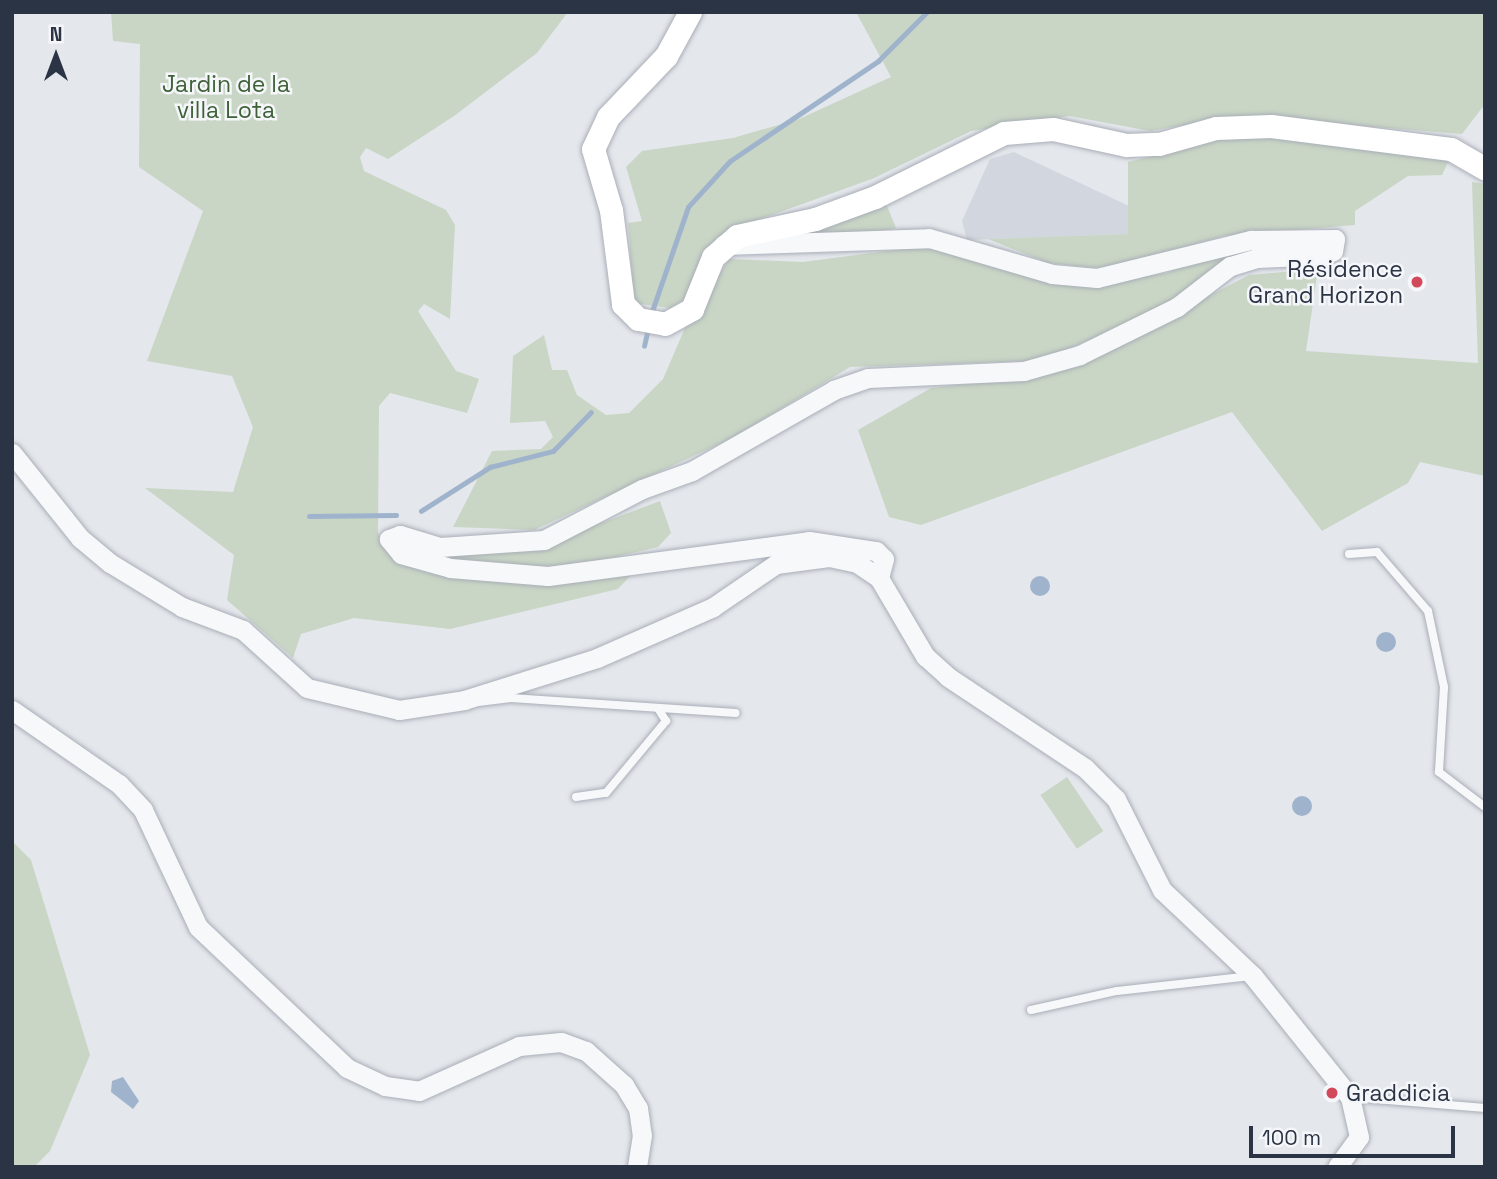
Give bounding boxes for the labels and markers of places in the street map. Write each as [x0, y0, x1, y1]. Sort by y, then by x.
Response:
place label: Résidence Grand Horizon [1248, 255, 1403, 309]
marker: Résidence Grand Horizon [1409, 274, 1425, 290]
place label: Graddicia [1346, 1079, 1450, 1107]
marker: Graddicia [1324, 1085, 1340, 1101]

